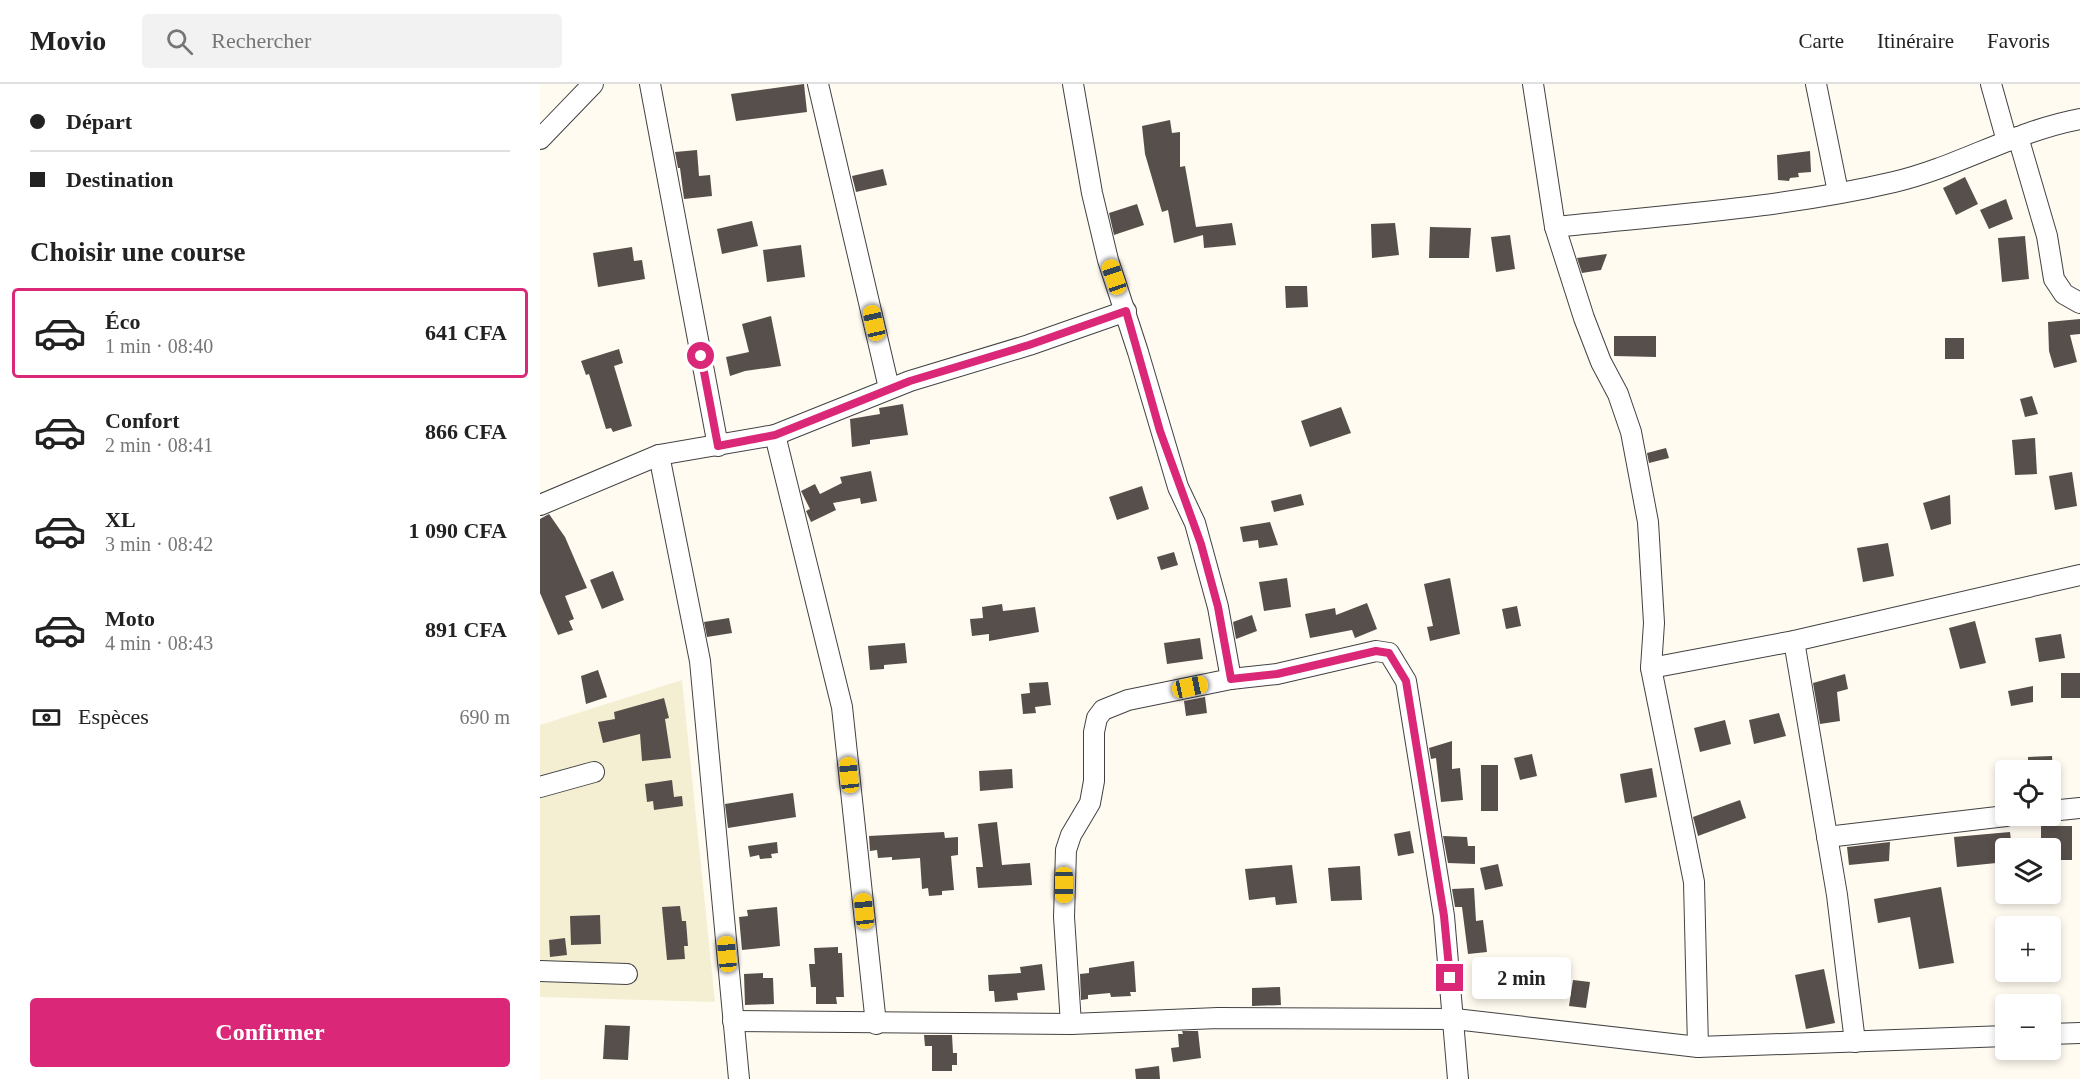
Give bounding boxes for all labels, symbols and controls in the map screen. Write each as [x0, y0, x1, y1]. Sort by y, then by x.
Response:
search box [142, 14, 562, 68]
text: Movio [30, 25, 106, 56]
icon: search [163, 25, 196, 58]
text: Rechercher [211, 28, 311, 53]
text: Carte [1799, 29, 1844, 53]
text: Itinéraire [1877, 29, 1954, 53]
text: Favoris [1987, 29, 2050, 53]
text: Départ [66, 109, 132, 134]
text: Destination [66, 167, 174, 192]
text: Choisir une course [30, 237, 246, 267]
car [1100, 257, 1128, 297]
car [861, 303, 887, 343]
icon: car [33, 306, 87, 360]
text: Éco [105, 309, 140, 334]
text: 641 CFA [425, 320, 507, 345]
text: 1 min · 08:40 [105, 335, 213, 357]
route start [687, 342, 714, 369]
icon: car [33, 405, 87, 459]
text: Confort [105, 408, 180, 433]
text: 866 CFA [425, 419, 507, 444]
text: 2 min · 08:41 [105, 434, 213, 456]
icon: car [33, 504, 87, 558]
text: XL [105, 507, 136, 532]
text: 1 090 CFA [408, 518, 507, 543]
text: 3 min · 08:42 [105, 533, 213, 555]
icon: car [33, 603, 87, 657]
text: Moto [105, 606, 155, 631]
text: 891 CFA [425, 617, 507, 642]
text: 4 min · 08:43 [105, 632, 213, 654]
car [1171, 674, 1209, 700]
icon: cash [30, 701, 63, 734]
text: Espèces [78, 704, 149, 729]
text: 690 m [459, 706, 510, 728]
car [838, 756, 860, 794]
map controls [1995, 760, 2061, 1060]
button: locate [1995, 760, 2061, 826]
button: layers [1995, 838, 2061, 904]
car [1055, 867, 1073, 903]
car [853, 892, 875, 930]
button: + [1995, 916, 2061, 982]
car [716, 935, 738, 973]
callout: 2 min [1471, 957, 1570, 999]
route end [1436, 964, 1463, 991]
text: 2 min [1497, 967, 1546, 989]
button: − [1995, 994, 2061, 1060]
button: Confirmer [30, 998, 510, 1067]

